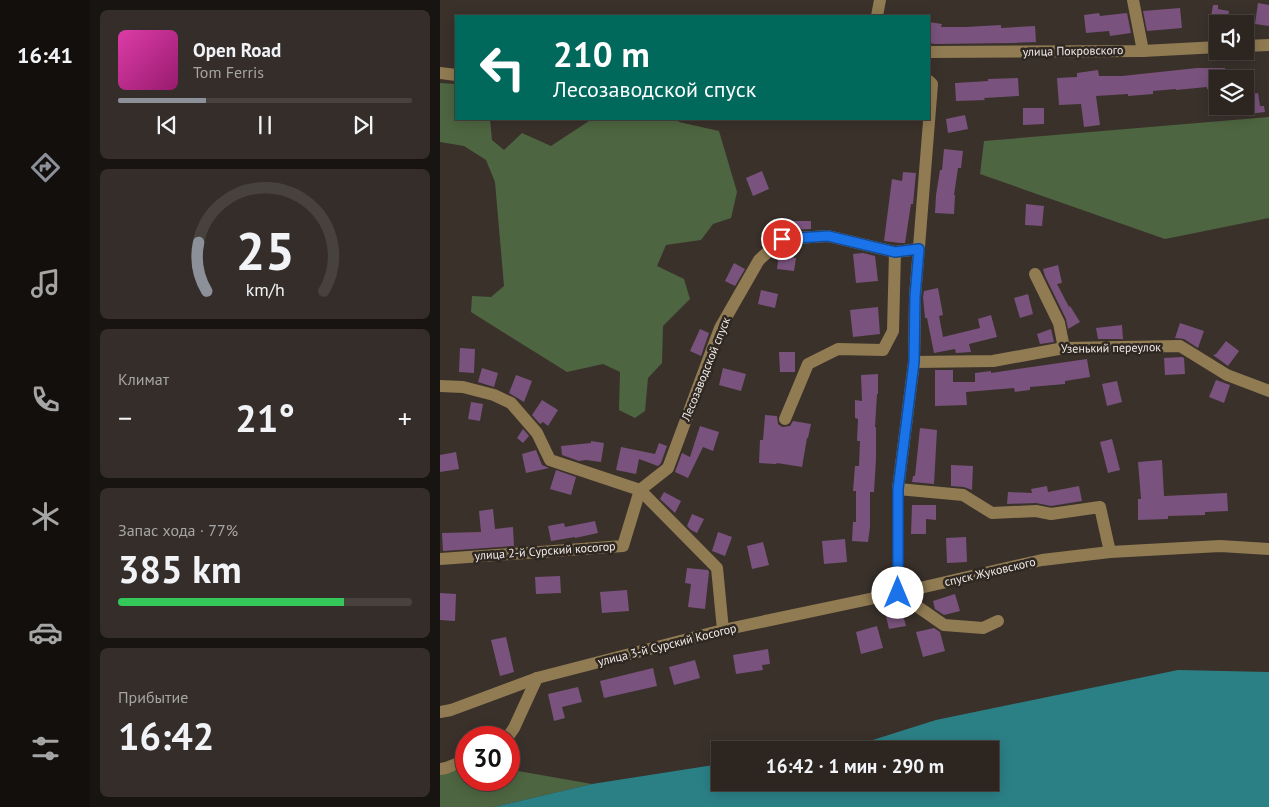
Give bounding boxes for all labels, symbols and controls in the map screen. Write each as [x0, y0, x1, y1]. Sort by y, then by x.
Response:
map controls [1209, 15, 1254, 115]
button: sound [1209, 15, 1254, 60]
text: 210 m [553, 31, 650, 77]
icon: left [470, 35, 535, 100]
text: Open Road [193, 38, 281, 62]
text: 16:41 [17, 41, 73, 69]
street label: улица Покровского [1022, 42, 1124, 59]
text: Tom Ferris [193, 62, 264, 82]
button: layers [1209, 70, 1254, 115]
text: Лесозаводской спуск [553, 75, 756, 103]
icon: previous [153, 111, 181, 139]
icon: pause [251, 111, 279, 139]
icon: next [349, 111, 377, 139]
icon: directions [28, 150, 63, 185]
text: 25 [236, 217, 294, 284]
pin [761, 218, 803, 260]
icon: arrive [768, 225, 796, 253]
icon: music [28, 266, 63, 301]
text: km/h [245, 278, 285, 301]
street label: Лесозаводской спуск [677, 314, 733, 424]
street label: Узенький переулок [1061, 339, 1161, 356]
text: Климат [118, 369, 169, 389]
icon: phone [28, 382, 63, 417]
text: 21° [235, 393, 295, 442]
text: − [118, 399, 132, 436]
text: + [398, 399, 412, 436]
icon: climate [28, 499, 63, 534]
text: Запас хода · 77% [118, 520, 238, 540]
street label: улица 2-й Сурский косогор [474, 538, 616, 563]
text: 385 km [118, 544, 242, 593]
street label: спуск Жуковского [943, 554, 1037, 589]
position arrow [871, 566, 923, 618]
icon: car [28, 615, 63, 650]
street label: улица 3-й Сурский Косогор [596, 620, 738, 669]
text: Прибытие [118, 687, 188, 707]
text: 16:42 [118, 711, 214, 760]
speed limit sign: 30 [455, 726, 520, 791]
icon: filters [28, 731, 63, 766]
text: 16:42 · 1 мин · 290 m [766, 754, 944, 778]

